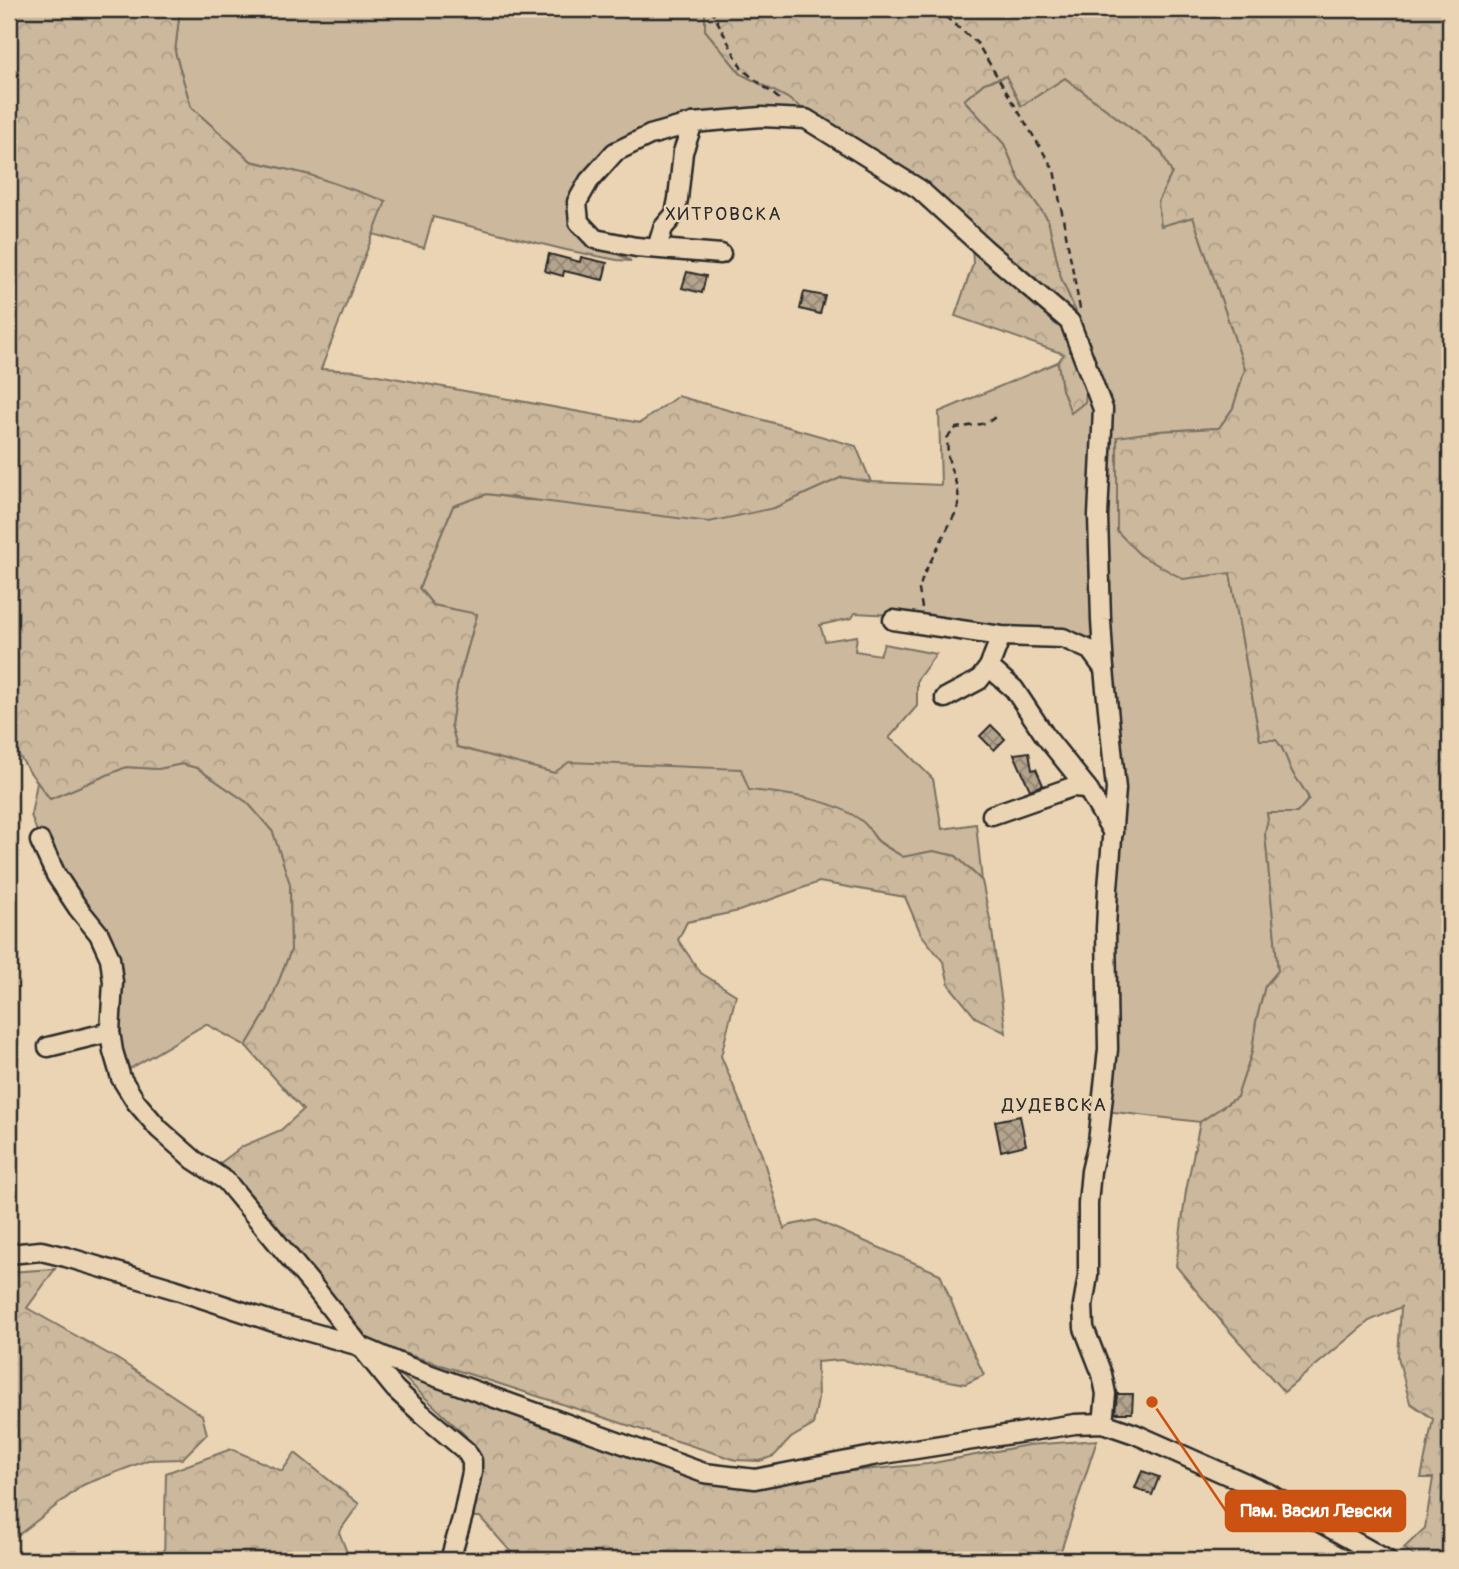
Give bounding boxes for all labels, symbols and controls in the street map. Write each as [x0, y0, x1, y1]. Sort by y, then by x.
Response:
district label: ХИТРОВСКА [665, 202, 783, 226]
district label: ДУДЕВСКА [1001, 1093, 1108, 1117]
callout: Пам. Васил Левски [1226, 1491, 1405, 1531]
text: Пам. Васил Левски [1241, 1499, 1392, 1523]

